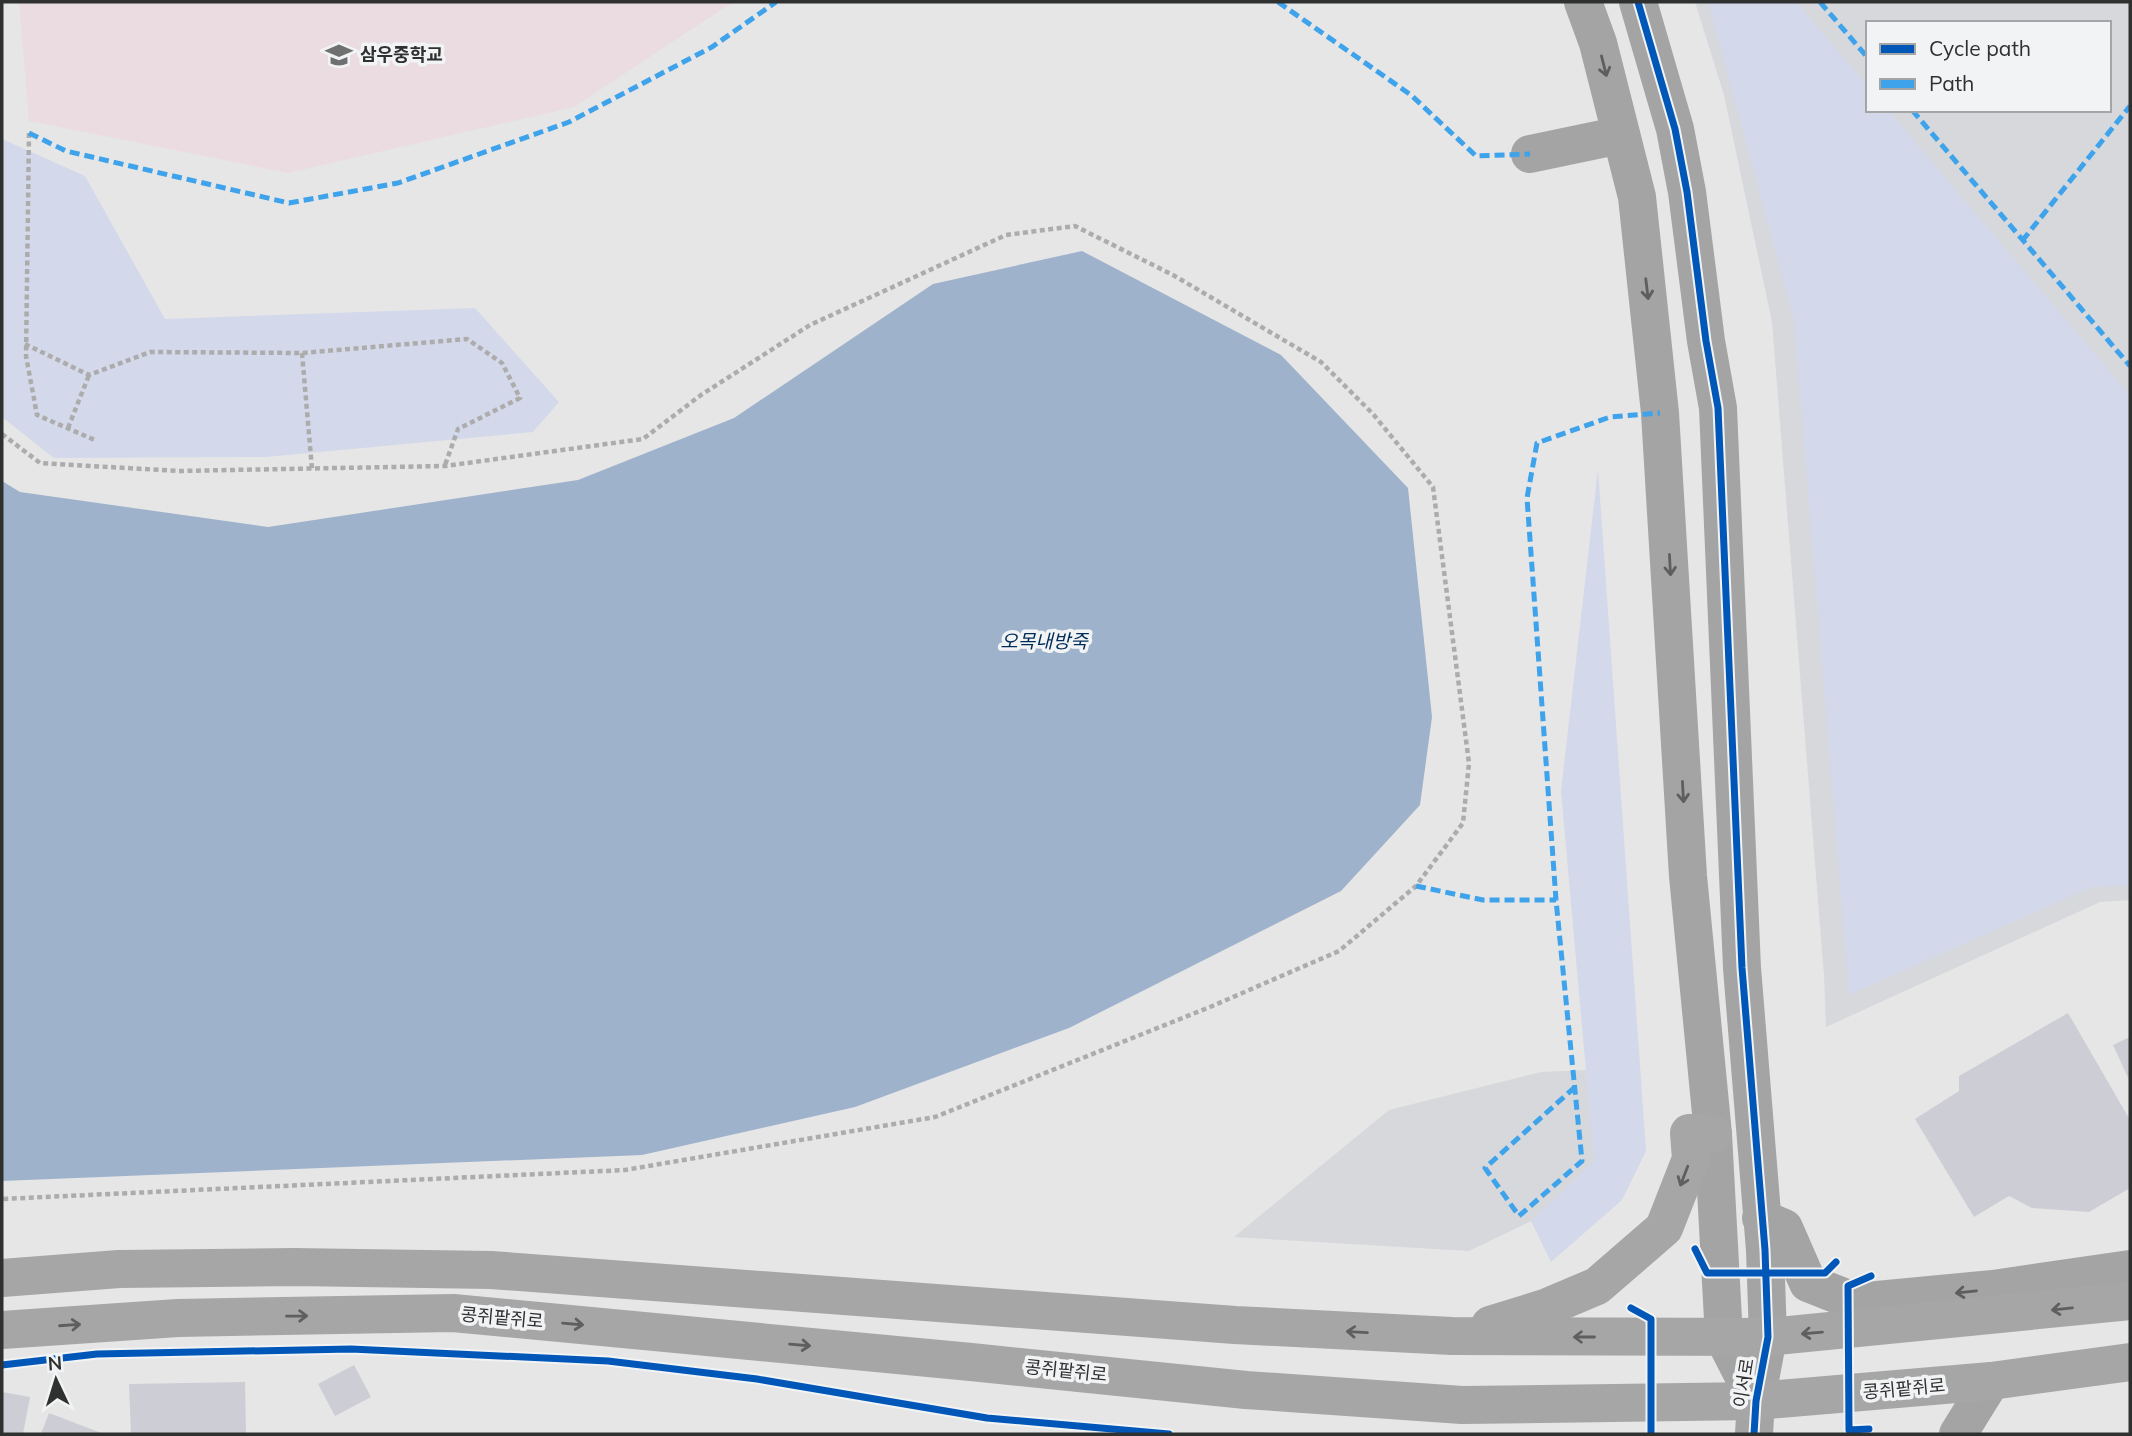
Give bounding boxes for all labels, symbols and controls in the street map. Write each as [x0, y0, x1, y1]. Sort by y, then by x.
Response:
legend [1866, 21, 2111, 112]
text: Cycle path [1929, 35, 2031, 61]
school or university icon: 삼우중학교 [324, 40, 354, 70]
place label: 삼우중학교 [360, 43, 443, 66]
one-way arrow [1598, 55, 1611, 77]
text: Path [1929, 70, 1974, 96]
one-way arrow [1641, 277, 1654, 300]
one-way arrow [1664, 553, 1677, 576]
water label: 오목내방죽 [1000, 629, 1089, 653]
one-way arrow [1677, 780, 1690, 803]
one-way arrow [1677, 1164, 1690, 1186]
one-way arrow [1955, 1286, 1977, 1299]
street label: 콩쥐팥쥐로 [460, 1302, 544, 1333]
one-way arrow [2052, 1302, 2074, 1315]
one-way arrow [285, 1309, 308, 1323]
one-way arrow [58, 1318, 81, 1331]
one-way arrow [561, 1318, 584, 1331]
one-way arrow [1346, 1325, 1369, 1338]
one-way arrow [1801, 1326, 1823, 1339]
one-way arrow [1573, 1330, 1596, 1344]
one-way arrow [788, 1339, 810, 1352]
north arrow [21, 1345, 91, 1415]
text: N [47, 1351, 63, 1376]
street label: 콩쥐팥쥐로 [1024, 1355, 1108, 1386]
street label: 이서로 [1728, 1357, 1759, 1409]
street label: 콩쥐팥쥐로 [1862, 1373, 1946, 1404]

